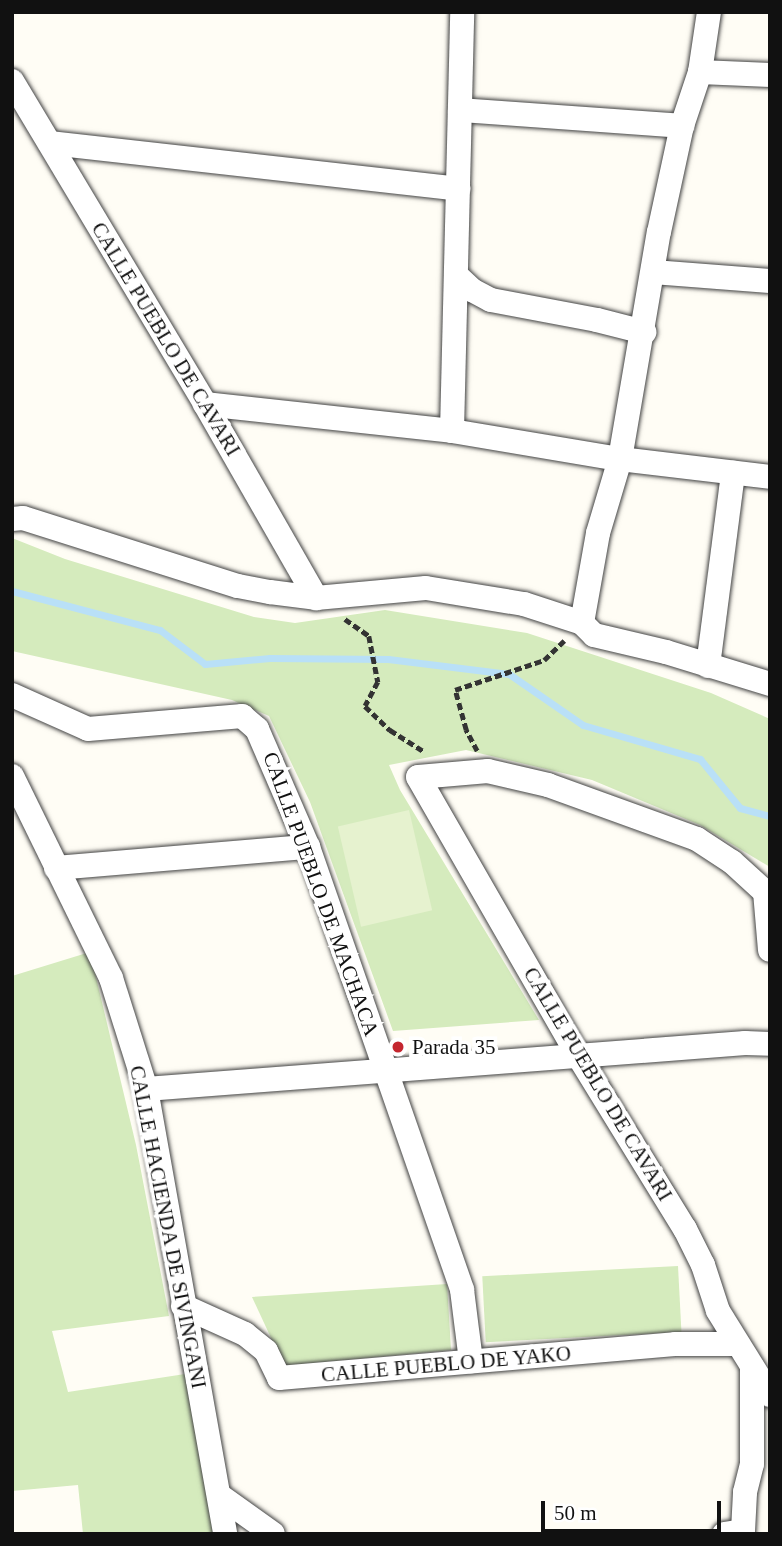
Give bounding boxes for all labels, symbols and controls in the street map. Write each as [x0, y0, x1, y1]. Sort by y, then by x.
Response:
street label: CALLE PUEBLO DE CAVARI [86, 218, 246, 460]
street label: CALLE PUEBLO DE MACHACA [258, 749, 384, 1039]
street label: CALLE PUEBLO DE CAVARI [518, 963, 678, 1205]
place label: Parada 35 [412, 1034, 495, 1060]
marker: Parada 35 [390, 1039, 406, 1055]
street label: CALLE HACIENDA DE SIVINGANI [124, 1063, 212, 1391]
street label: CALLE PUEBLO DE YAKO [320, 1340, 572, 1388]
scale bar [544, 1486, 724, 1530]
text: 50 m [554, 1501, 597, 1525]

